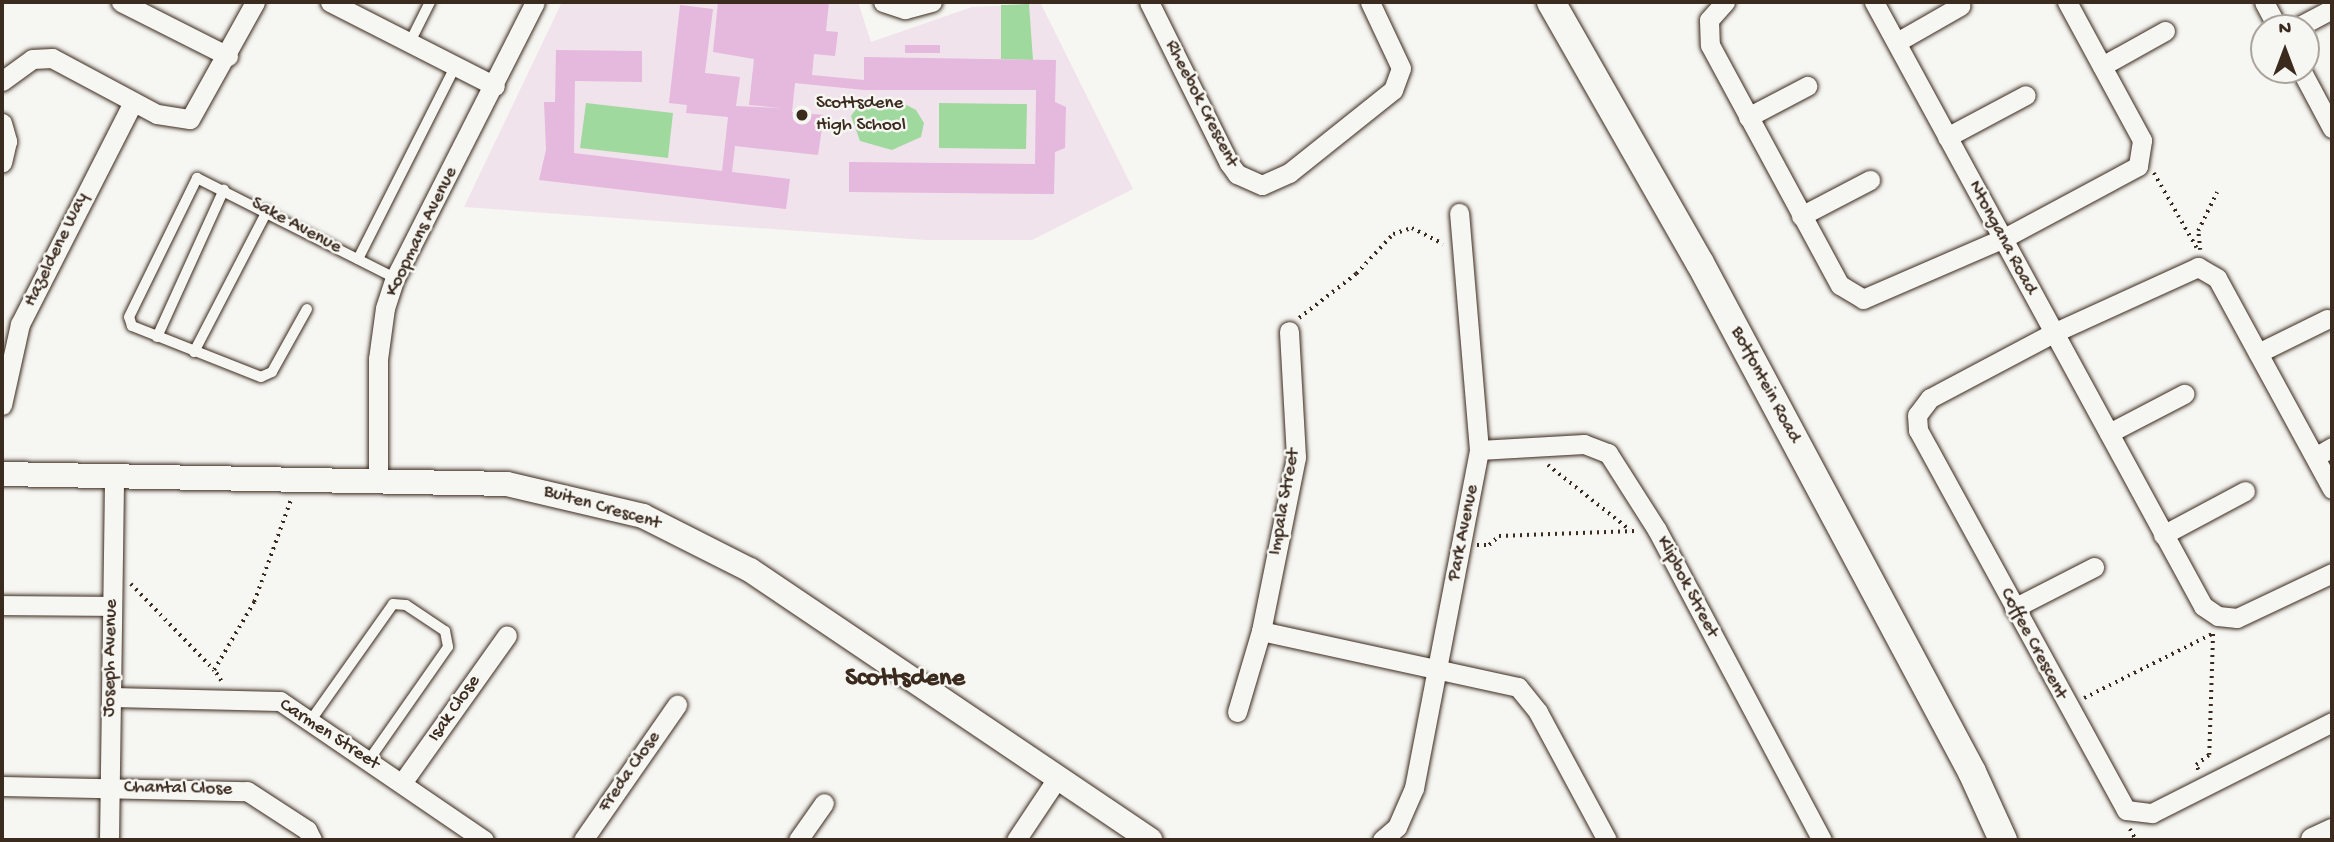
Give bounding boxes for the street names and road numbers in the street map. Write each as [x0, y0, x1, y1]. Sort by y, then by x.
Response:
street label: Rheebok Crescent [1159, 37, 1243, 171]
street label: Koopmans Avenue [381, 164, 463, 300]
street label: Ntongana Road [1962, 177, 2042, 299]
street label: Hazeldene Way [20, 189, 94, 311]
street label: Sake Avenue [247, 193, 345, 259]
street label: Botfontein Road [1725, 323, 1805, 447]
street label: Impala Street [1264, 447, 1306, 557]
street label: Buiten Crescent [541, 480, 663, 536]
street label: Park Avenue [1443, 483, 1485, 583]
street label: Klipbok Street [1651, 532, 1723, 642]
street label: Coffee Crescent [1994, 584, 2072, 704]
street label: Joseph Avenue [99, 599, 123, 717]
street label: Isak Close [424, 671, 486, 747]
street label: Carmen Street [275, 694, 383, 776]
street label: Freda Close [594, 727, 666, 817]
street label: Chantal Close [124, 777, 232, 801]

